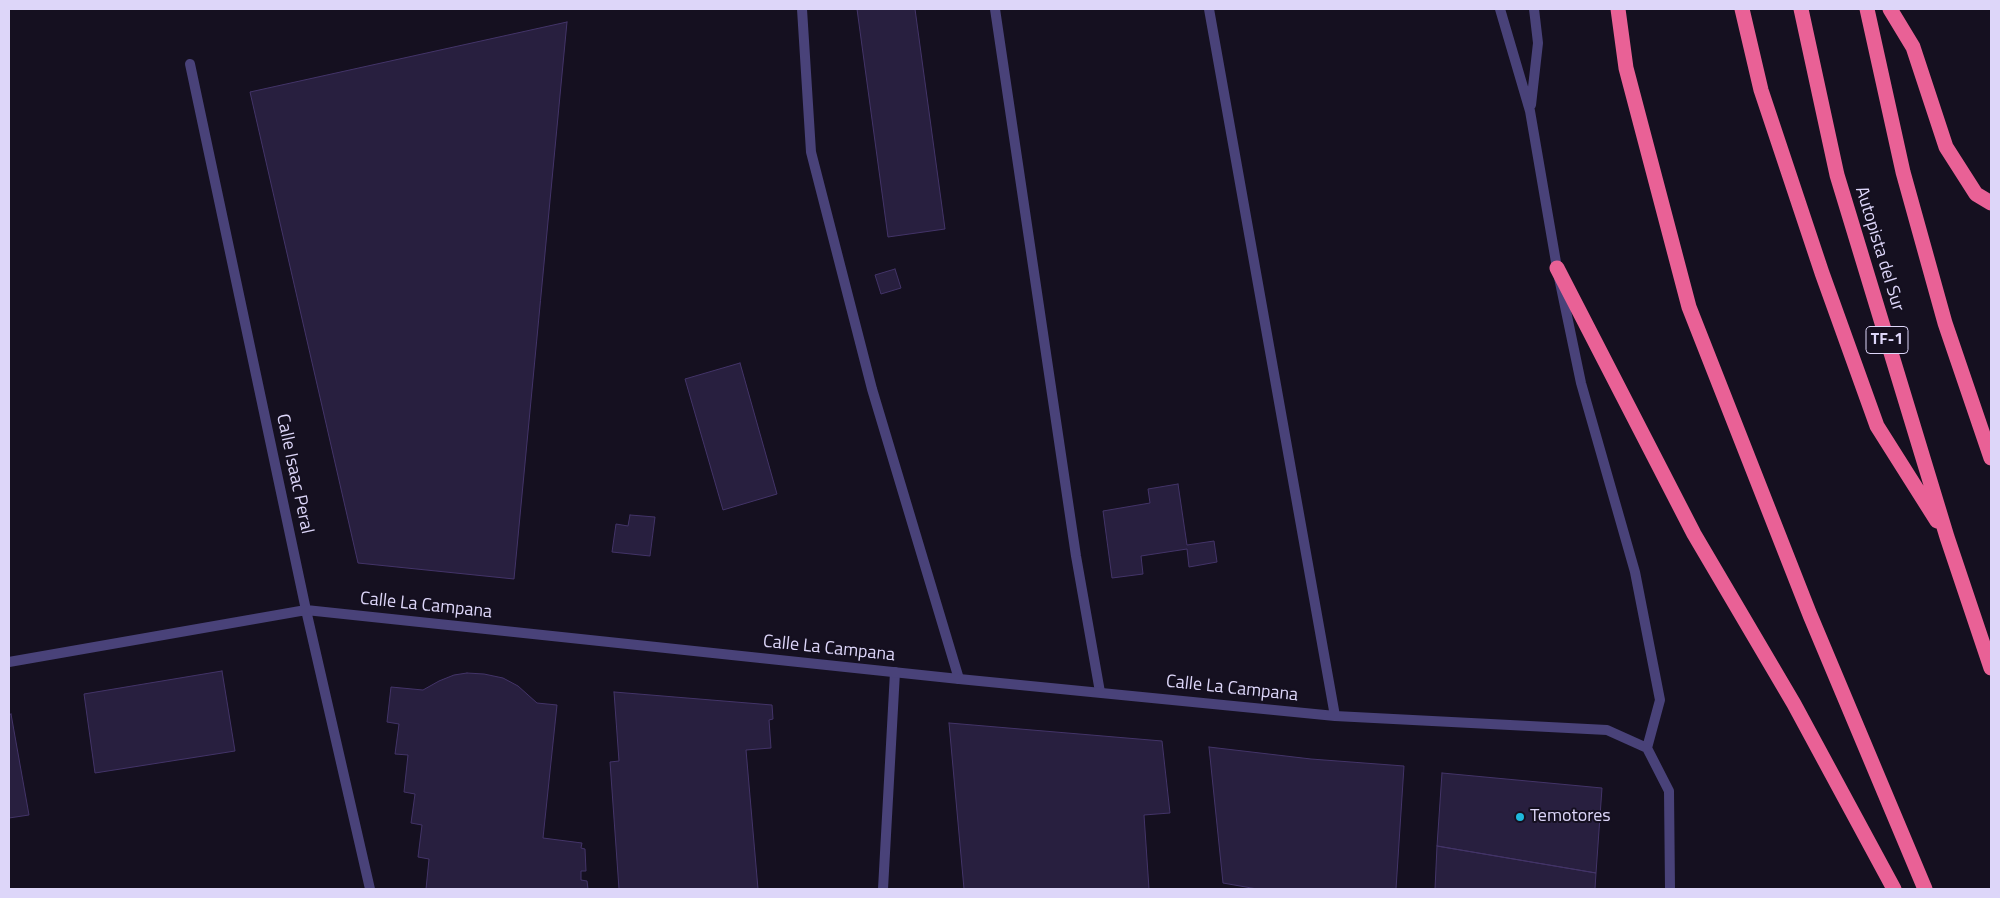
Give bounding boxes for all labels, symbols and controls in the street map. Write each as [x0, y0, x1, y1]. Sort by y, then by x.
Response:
street label: Autopista del Sur [1850, 184, 1908, 314]
road number: TF-1 [1866, 326, 1908, 354]
street label: Calle Isaac Peral [271, 412, 317, 536]
street label: Calle La Campana [359, 588, 493, 624]
street label: Calle La Campana [762, 631, 896, 667]
street label: Calle La Campana [1165, 671, 1299, 707]
place label: Temotores [1530, 806, 1611, 828]
marker: Temotores [1514, 811, 1526, 823]

